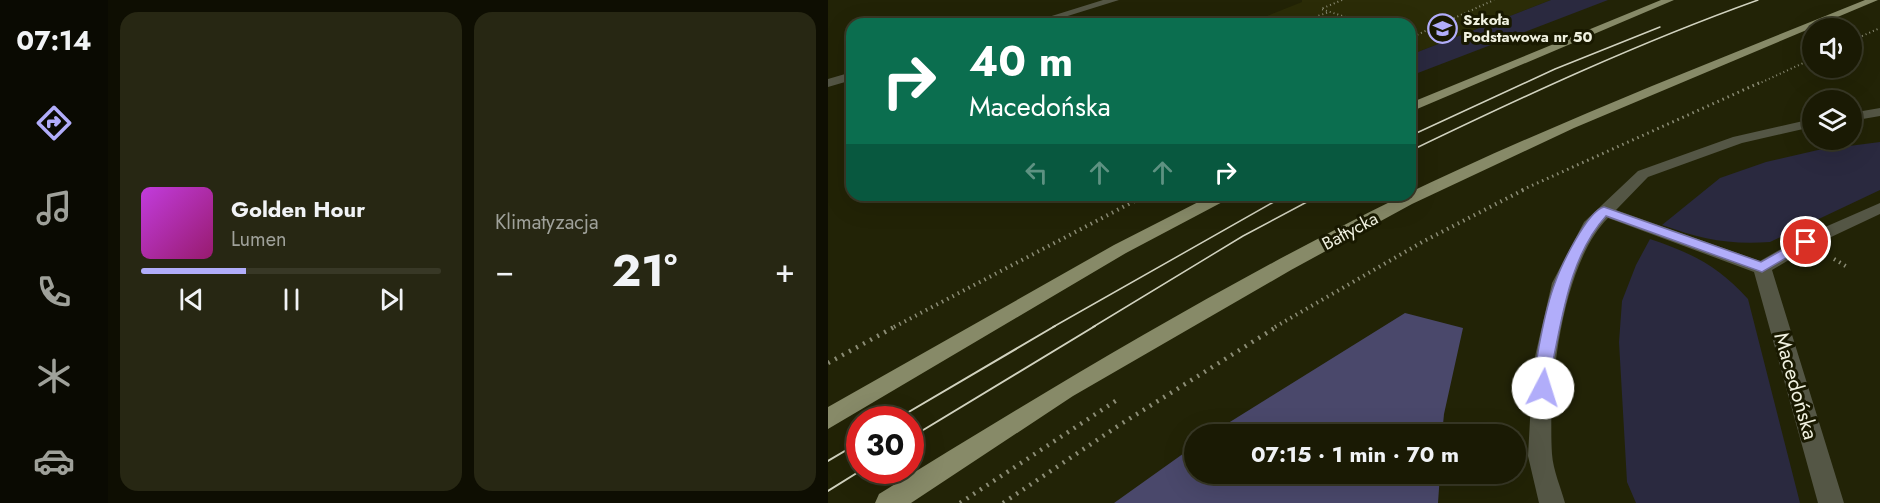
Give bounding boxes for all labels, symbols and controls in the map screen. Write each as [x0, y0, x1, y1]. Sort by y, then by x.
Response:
place label: Szkoła Podstawowa nr 50 [1463, 9, 1592, 48]
school or university icon: Szkoła Podstawowa nr 50 [1426, 13, 1458, 45]
map controls [1802, 18, 1862, 150]
button: sound [1802, 18, 1862, 78]
text: 07:14 [16, 21, 92, 60]
text: 40 m [969, 31, 1073, 92]
icon: right [870, 42, 948, 120]
text: Macedońska [969, 87, 1111, 126]
button: layers [1802, 90, 1862, 150]
icon: directions [33, 102, 75, 144]
icon: left [1020, 156, 1053, 189]
icon: ahead [1083, 156, 1116, 189]
icon: ahead [1146, 156, 1179, 189]
icon: right [1209, 156, 1242, 189]
icon: music [33, 187, 75, 229]
text: Golden Hour [231, 193, 365, 225]
street label: Bałtycka [1317, 205, 1383, 257]
text: Klimatyzacja [495, 208, 599, 237]
pin [1780, 216, 1831, 267]
text: Lumen [231, 225, 287, 254]
icon: arrive [1789, 225, 1822, 258]
text: 21° [612, 238, 677, 303]
text: − [495, 247, 514, 294]
text: + [775, 247, 795, 294]
icon: phone [33, 271, 75, 313]
icon: previous [175, 283, 208, 316]
icon: pause [275, 283, 308, 316]
icon: next [375, 283, 408, 316]
street label: Macedońska [1766, 329, 1826, 443]
icon: climate [33, 355, 75, 397]
position arrow [1511, 356, 1575, 420]
speed limit sign: 30 [846, 406, 924, 484]
text: 07:15 · 1 min · 70 m [1251, 438, 1459, 470]
icon: car [33, 440, 75, 482]

